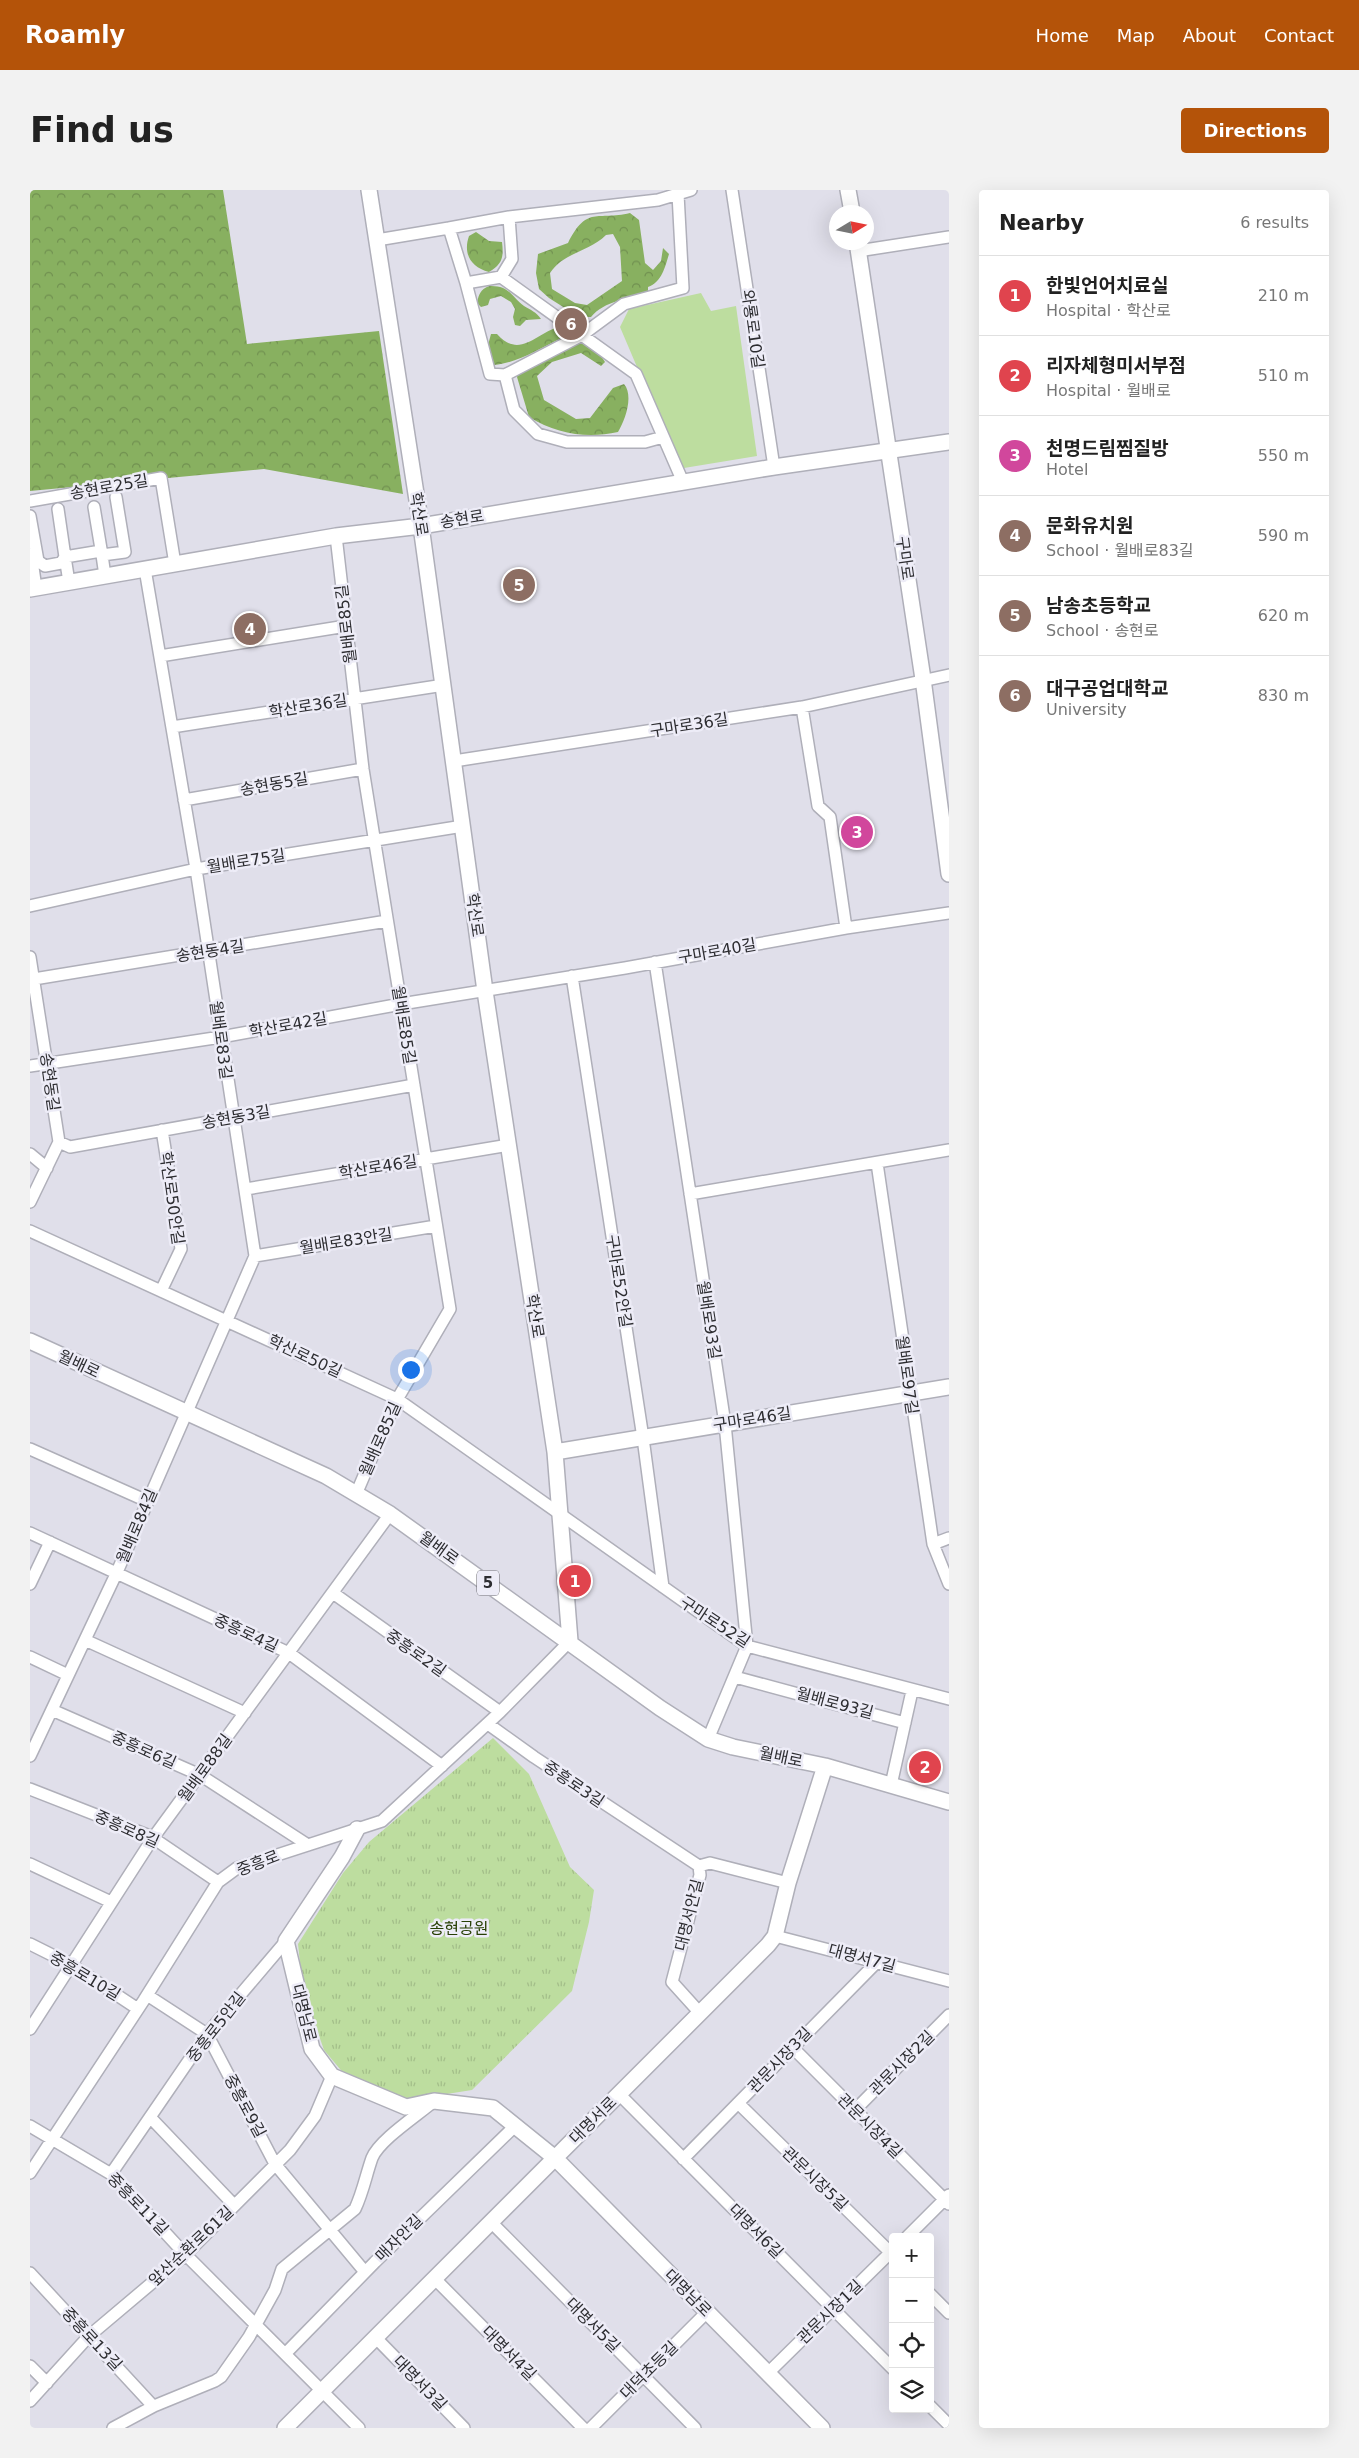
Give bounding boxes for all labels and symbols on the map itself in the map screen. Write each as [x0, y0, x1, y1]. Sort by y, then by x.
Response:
north arrow [829, 205, 874, 250]
street label: 와룡로10길 [738, 288, 768, 370]
pin: 6 [555, 305, 587, 343]
street label: 송현로25길 [68, 471, 150, 503]
street label: 학산로 [406, 491, 432, 538]
street label: 송현로 [439, 506, 486, 532]
street label: 구마로 [893, 535, 918, 581]
pin: 5 [503, 566, 535, 604]
street label: 월배로85길 [332, 584, 360, 664]
pin: 4 [234, 610, 266, 648]
street label: 학산로36길 [267, 690, 349, 722]
street label: 구마로36길 [648, 709, 730, 741]
street label: 송현동5길 [238, 769, 310, 799]
pin: 3 [841, 813, 873, 851]
street label: 월배로75길 [205, 845, 287, 877]
street label: 학산로 [463, 892, 488, 938]
street label: 구마로40길 [676, 935, 758, 967]
street label: 송현동4길 [174, 936, 246, 966]
street label: 월배로85길 [388, 984, 420, 1066]
street label: 월배로83길 [206, 999, 236, 1081]
street label: 학산로42길 [247, 1009, 329, 1041]
street label: 송현동길 [36, 1052, 64, 1112]
street label: 송현동3길 [200, 1102, 272, 1132]
street label: 학산로50안길 [156, 1150, 188, 1246]
street label: 학산로46길 [337, 1151, 419, 1183]
street label: 월배로83안길 [298, 1224, 394, 1258]
street label: 구마로52안길 [602, 1233, 636, 1329]
street label: 월배로93길 [693, 1279, 725, 1361]
street label: 학산로 [522, 1293, 548, 1340]
street label: 학산로50길 [265, 1331, 345, 1381]
street label: 월배로97길 [892, 1334, 922, 1416]
street label: 월배로 [55, 1346, 103, 1382]
your location [398, 1357, 424, 1383]
street label: 월배로85길 [355, 1399, 405, 1479]
street label: 구마로46길 [711, 1403, 793, 1435]
street label: 월배로84길 [113, 1486, 161, 1566]
street label: 월배로 [416, 1527, 463, 1569]
pin: 1 [559, 1562, 591, 1600]
road number: 5 [477, 1570, 499, 1596]
street label: 구마로52길 [677, 1592, 753, 1652]
street label: 중흥로4길 [211, 1610, 281, 1656]
street label: 중흥로2길 [382, 1625, 450, 1681]
street label: 월배로93길 [794, 1684, 876, 1722]
street label: 중흥로6길 [109, 1727, 179, 1773]
street label: 월배로88길 [174, 1730, 236, 1806]
street label: 월배로 [757, 1743, 805, 1771]
pin: 2 [909, 1748, 941, 1786]
street label: 중흥로3길 [540, 1757, 608, 1811]
street label: 중흥로8길 [92, 1806, 162, 1852]
street label: 중흥로 [234, 1846, 282, 1880]
street label: 대명서안길 [671, 1877, 707, 1953]
park label: 송현공원 [430, 1919, 488, 1938]
street label: 대명서7길 [826, 1940, 898, 1976]
street label: 중흥로10길 [46, 1947, 124, 2005]
street label: 대명남로 [288, 1982, 320, 2044]
street label: 중흥로5안길 [183, 1988, 249, 2066]
street label: 관문시장3길 [744, 2023, 816, 2097]
street label: 관문시장2길 [866, 2027, 938, 2099]
street label: 중흥로9길 [220, 2071, 270, 2141]
street label: 관문시장4길 [834, 2090, 906, 2162]
street label: 대명서로 [565, 2092, 621, 2148]
street label: 관문시장5길 [778, 2143, 852, 2215]
street label: 중흥로11길 [104, 2169, 172, 2239]
street label: 대명서6길 [725, 2200, 787, 2262]
street label: 앞산순환로61길 [145, 2202, 237, 2290]
street label: 매자안길 [371, 2210, 427, 2266]
street label: 대명남로 [660, 2265, 716, 2321]
street label: 관문시장1길 [793, 2276, 867, 2348]
street label: 대명서5길 [562, 2294, 624, 2356]
street label: 중흥로13길 [58, 2304, 126, 2374]
street label: 대명서4길 [478, 2322, 540, 2384]
street label: 대덕초등길 [616, 2337, 682, 2403]
street label: 대명서3길 [389, 2352, 451, 2414]

